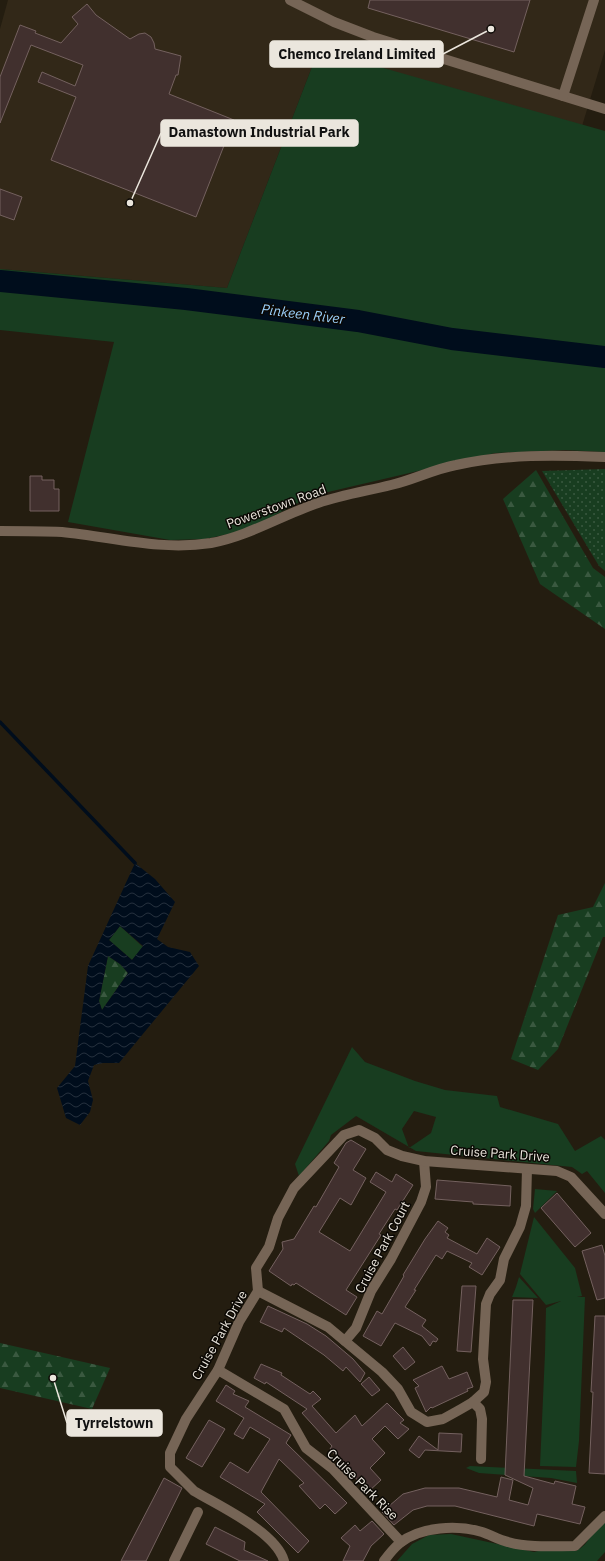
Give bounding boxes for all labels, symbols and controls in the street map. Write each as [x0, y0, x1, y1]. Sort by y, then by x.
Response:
callout: Chemco Ireland Limited [270, 41, 443, 67]
text: Chemco Ireland Limited [278, 45, 436, 63]
callout: Damastown Industrial Park [161, 120, 358, 146]
text: Damastown Industrial Park [168, 123, 350, 141]
water label: Pinkeen River [260, 300, 347, 328]
street label: Powerstown Road [224, 481, 328, 532]
street label: Cruise Park Drive [450, 1142, 550, 1165]
street label: Cruise Park Court [351, 1198, 414, 1296]
street label: Cruise Park Drive [188, 1288, 251, 1383]
callout: Tyrrelstown [67, 1410, 162, 1436]
text: Tyrrelstown [75, 1414, 153, 1432]
street label: Cruise Park Rise [323, 1445, 402, 1524]

